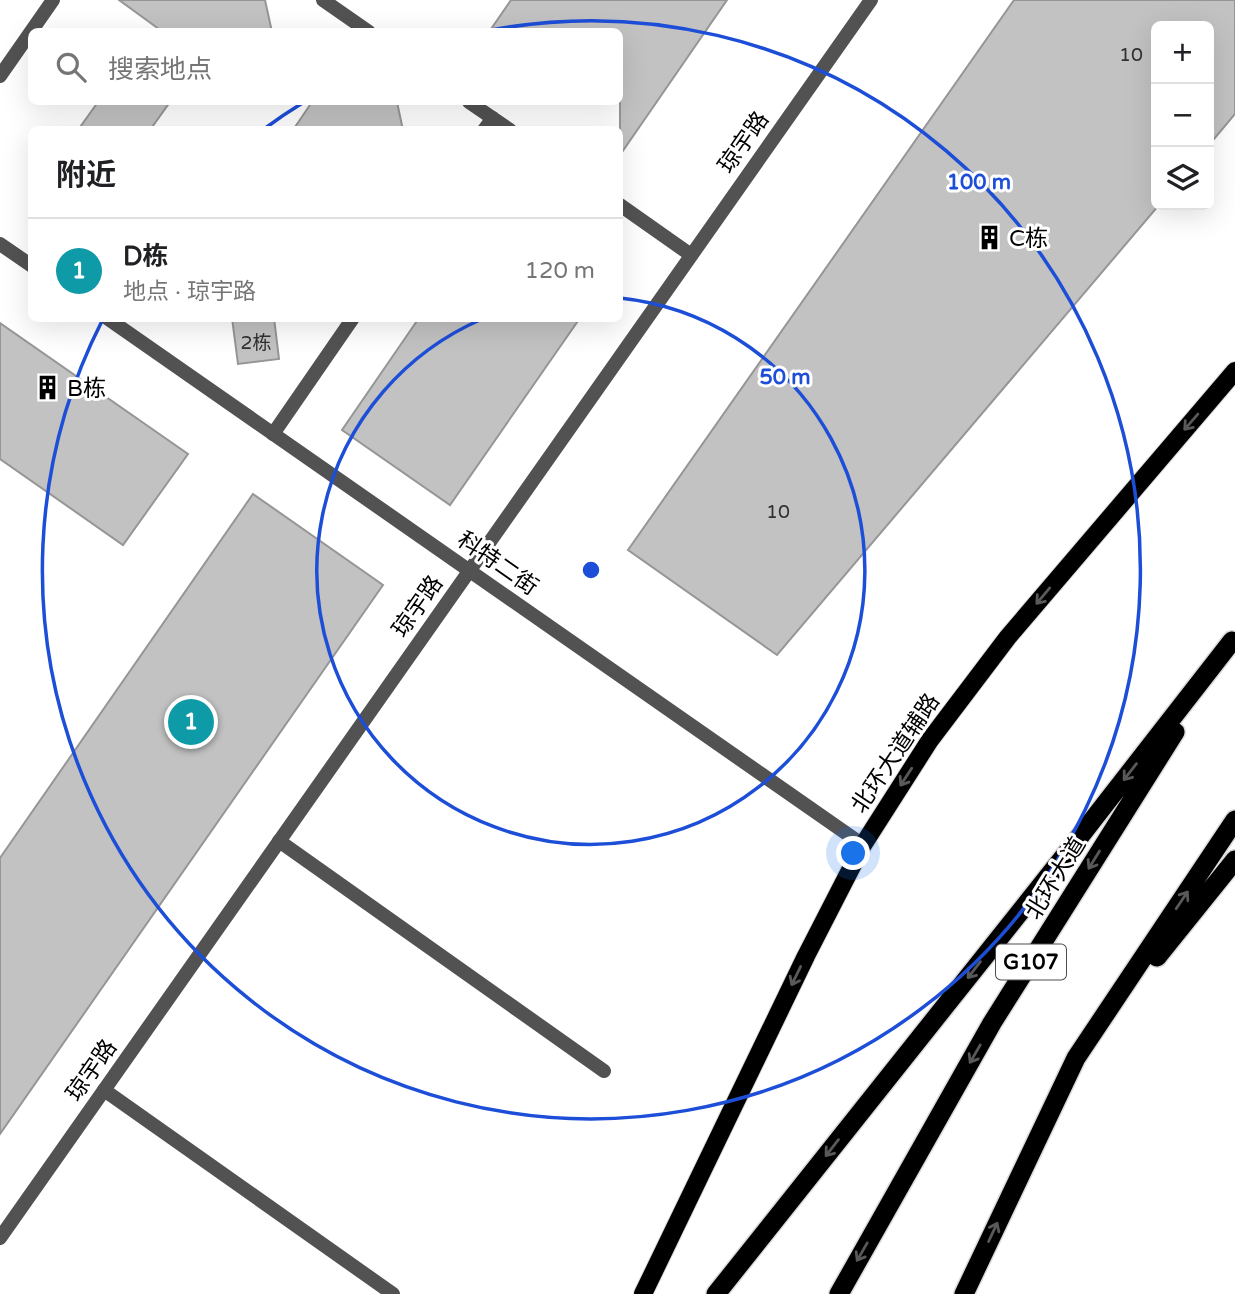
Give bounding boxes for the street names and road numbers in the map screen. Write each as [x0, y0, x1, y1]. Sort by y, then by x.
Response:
street label: 琼宇路 [713, 106, 775, 179]
street label: 科特二街 [452, 526, 543, 602]
street label: 琼宇路 [387, 570, 449, 643]
street label: 北环大道辅路 [846, 689, 946, 819]
street label: 北环大道 [1020, 832, 1092, 925]
road number: G107 [996, 944, 1066, 979]
street label: 琼宇路 [61, 1034, 123, 1107]

